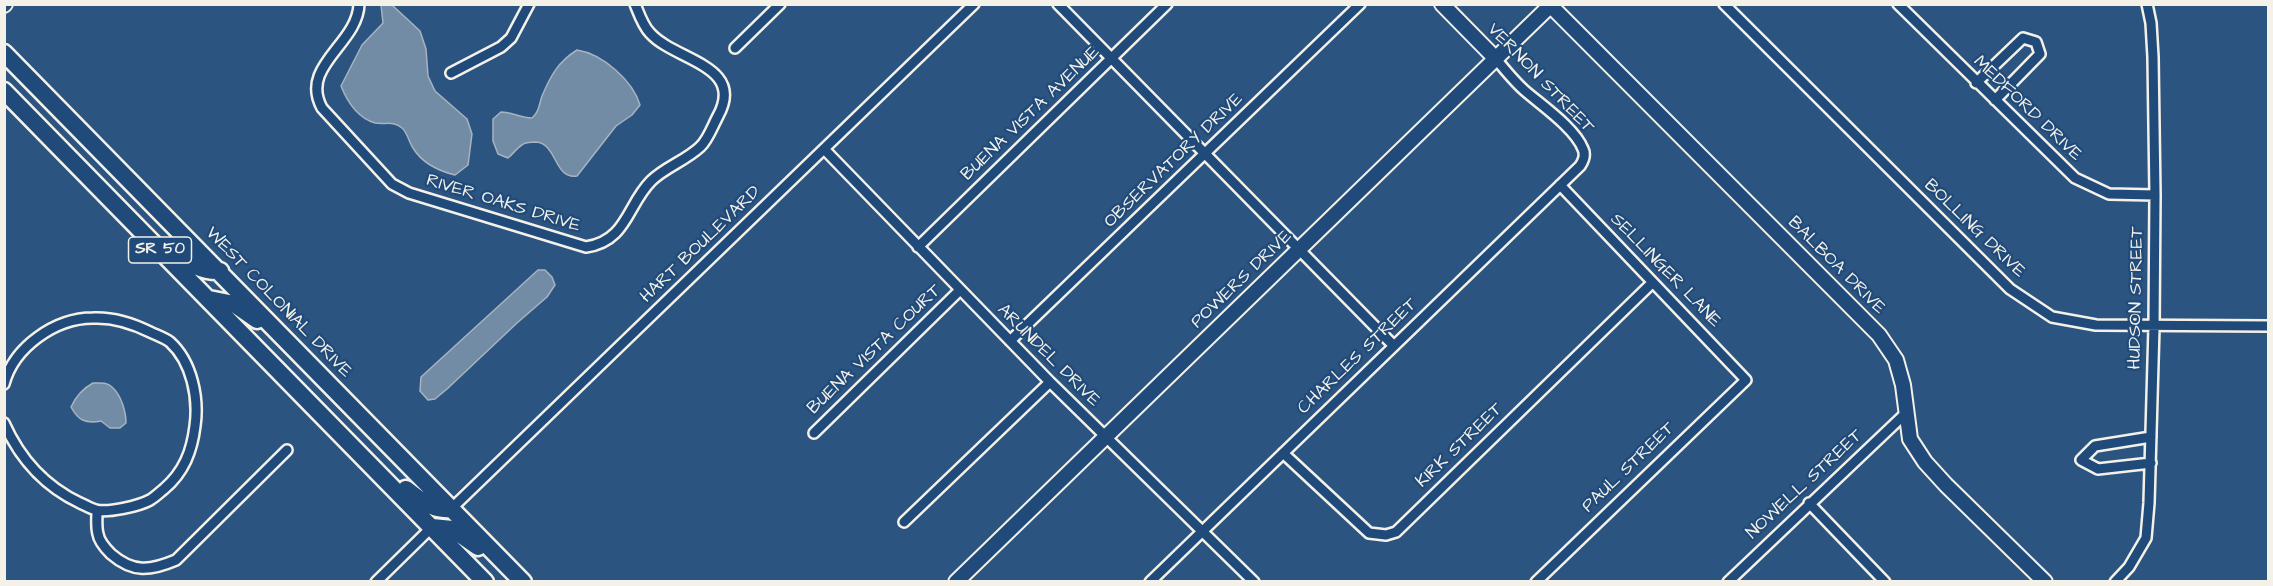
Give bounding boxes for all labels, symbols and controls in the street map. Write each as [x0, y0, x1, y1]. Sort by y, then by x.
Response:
street label: VERNON STREET [1482, 19, 1598, 139]
street label: BUENA VISTA AVENUE [957, 42, 1105, 186]
street label: MEDFORD DRIVE [1968, 52, 2086, 166]
street label: OBSERVATORY DRIVE [1100, 89, 1248, 233]
street label: RIVER OAKS DRIVE [423, 170, 583, 238]
street label: BOLLING DRIVE [1919, 175, 2029, 283]
street label: HART BOULEVARD [636, 182, 766, 308]
street label: SELLINGER LANE [1605, 209, 1725, 333]
street label: BALBOA DRIVE [1783, 213, 1889, 319]
street label: WEST COLONIAL DRIVE [200, 223, 356, 383]
street label: POWERS DRIVE [1187, 226, 1297, 334]
street label: HUDSON STREET [2125, 226, 2149, 370]
road number: SR 50 [128, 237, 192, 263]
street label: BUENA VISTA COURT [803, 280, 947, 420]
street label: CHARLES STREET [1294, 294, 1422, 420]
street label: ARUNDEL DRIVE [992, 300, 1104, 412]
street label: KIRK STREET [1412, 399, 1508, 493]
street label: PAUL STREET [1578, 418, 1680, 518]
street label: NOWELL STREET [1742, 426, 1868, 544]

